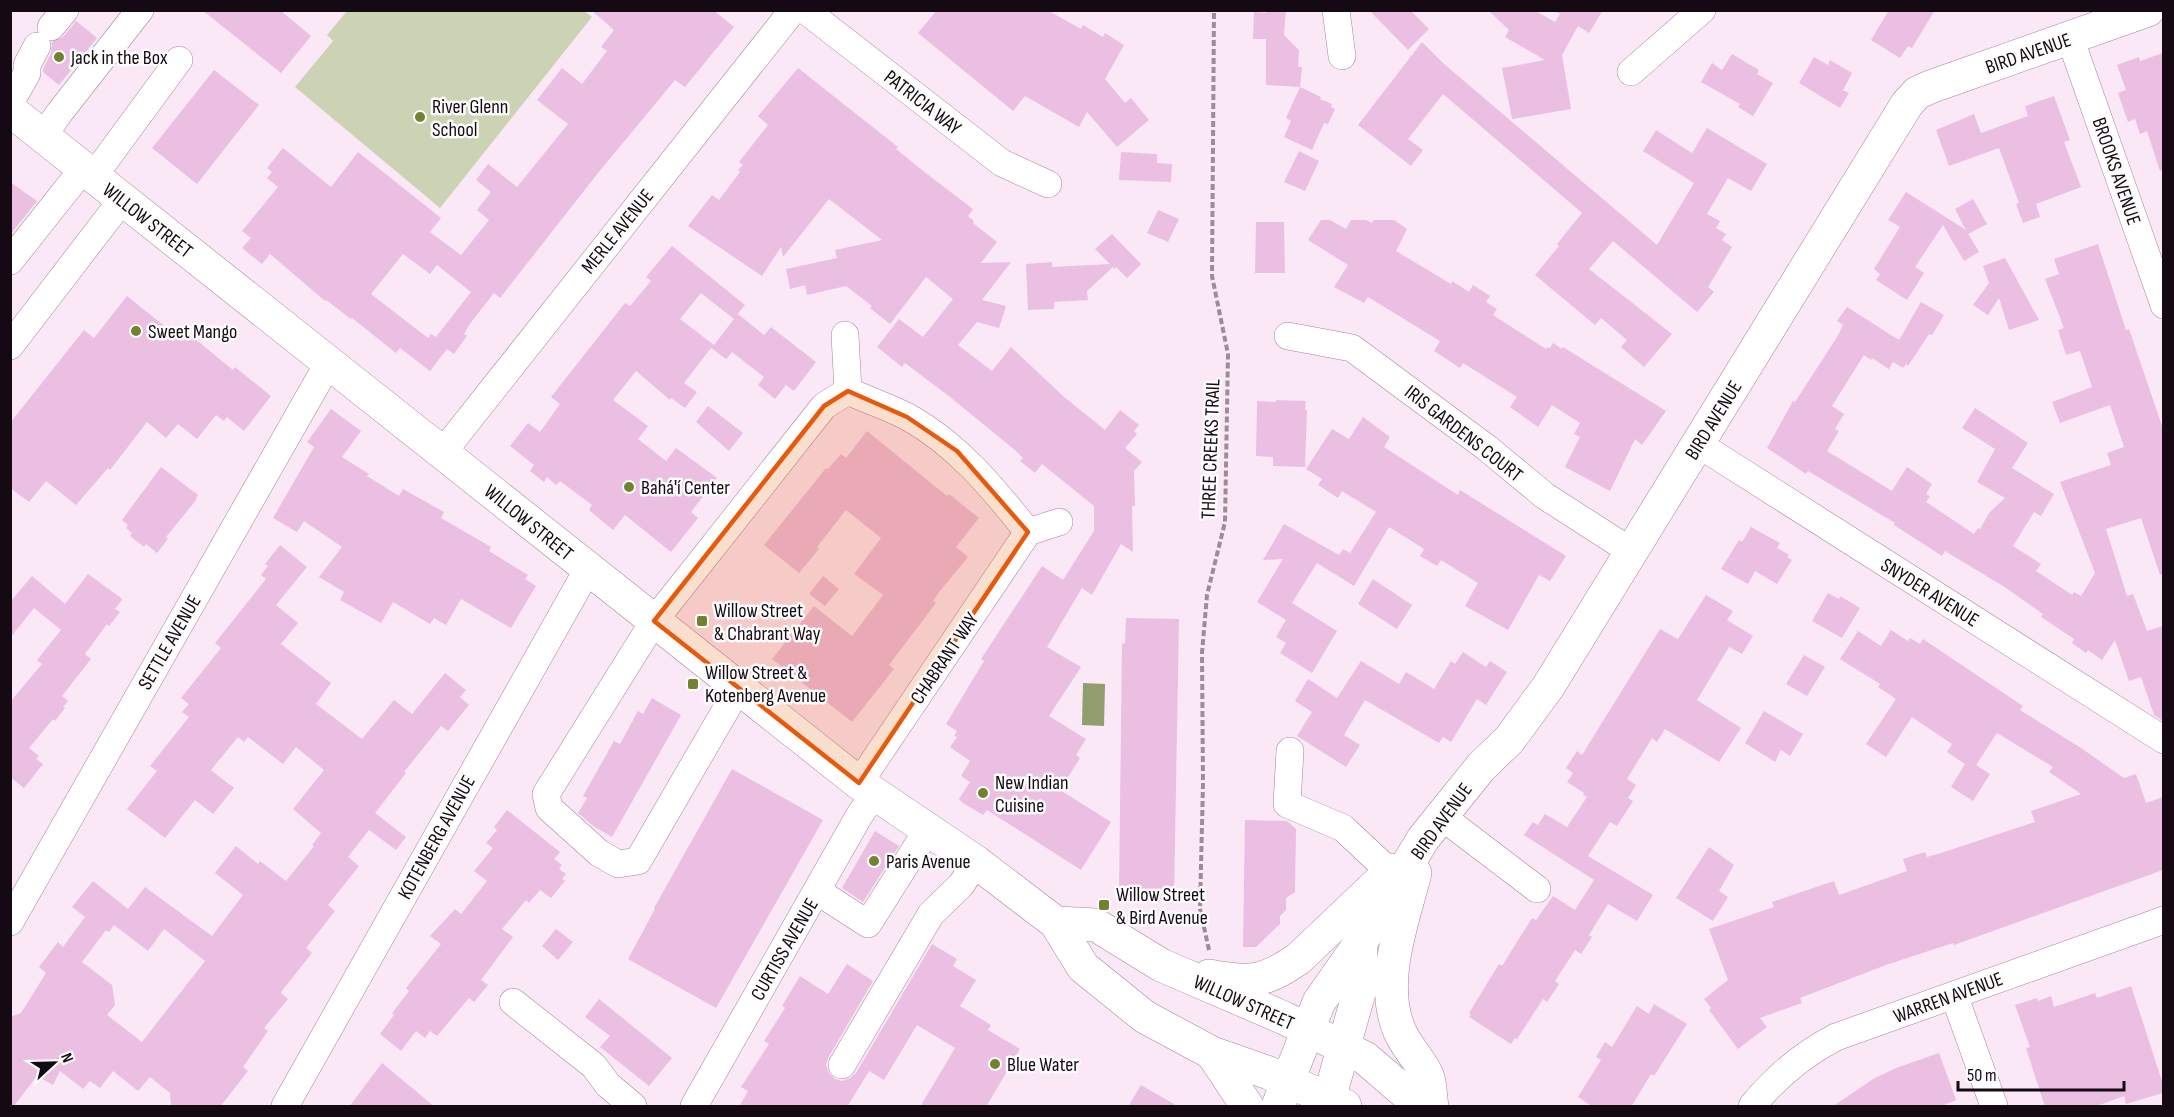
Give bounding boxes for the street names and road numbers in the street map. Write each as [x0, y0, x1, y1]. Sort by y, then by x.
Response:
street label: BIRD AVENUE [1982, 28, 2074, 80]
street label: PATRICIA WAY [879, 65, 966, 141]
street label: BROOKS AVENUE [2086, 114, 2146, 228]
street label: WILLOW STREET [98, 178, 197, 263]
street label: MERLE AVENUE [576, 185, 659, 279]
street label: BIRD AVENUE [1680, 377, 1748, 465]
street label: THREE CREEKS TRAIL [1197, 378, 1225, 520]
street label: IRIS GARDENS COURT [1400, 380, 1527, 487]
street label: WILLOW STREET [479, 480, 578, 566]
street label: SNYDER AVENUE [1876, 553, 1983, 632]
street label: SETTLE AVENUE [133, 591, 207, 694]
street label: CHABRANT WAY [906, 608, 985, 709]
street label: KOTENBERG AVENUE [393, 771, 481, 904]
street label: BIRD AVENUE [1406, 779, 1478, 865]
street label: CURTISS AVENUE [746, 894, 824, 1005]
street label: WARREN AVENUE [1890, 967, 2006, 1029]
street label: WILLOW STREET [1189, 970, 1298, 1036]

